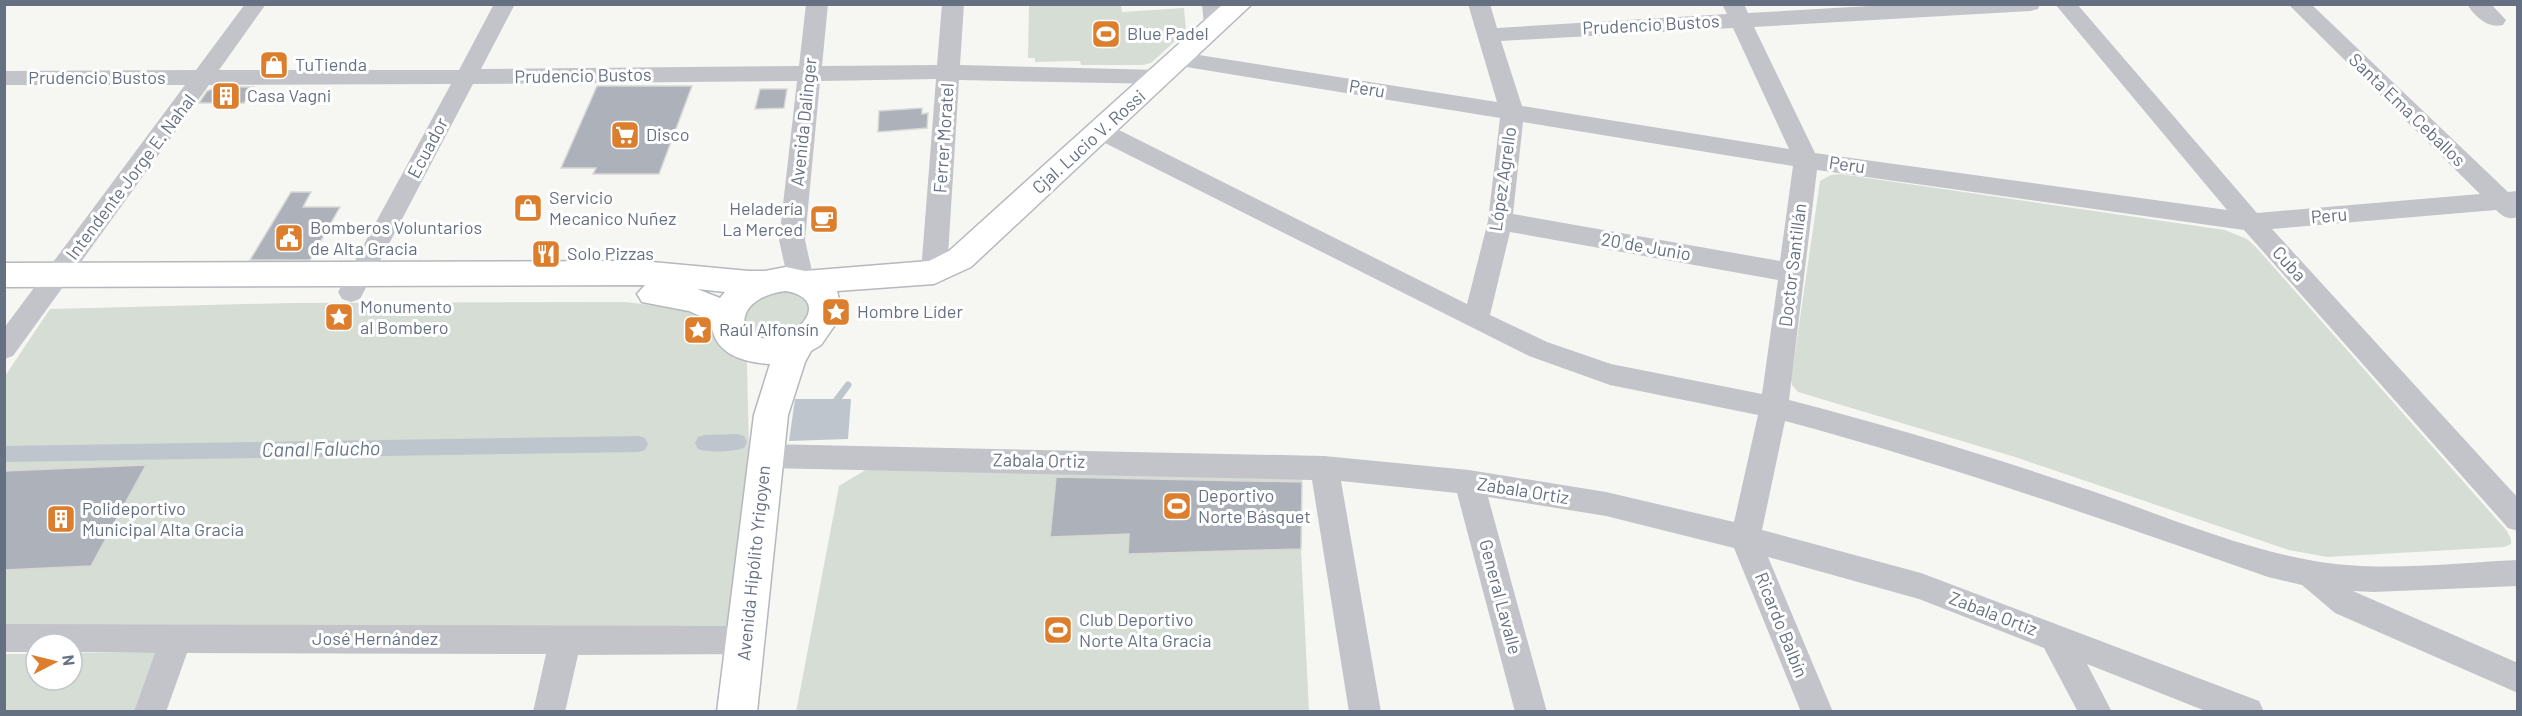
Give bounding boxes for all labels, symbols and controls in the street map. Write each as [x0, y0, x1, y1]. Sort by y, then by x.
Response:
street label: Prudencio Bustos [1582, 9, 1720, 39]
sports icon: Blue Padel [1090, 18, 1122, 50]
place label: Blue Padel [1127, 22, 1209, 44]
street label: Santa Ema Ceballos [2345, 48, 2471, 171]
shop icon: TuTienda [258, 49, 290, 81]
place label: TuTienda [295, 53, 367, 75]
street label: Avenida Dalinger [785, 56, 821, 187]
street label: Prudencio Bustos [514, 63, 652, 87]
street label: Prudencio Bustos [28, 66, 166, 88]
street label: Peru [1348, 74, 1387, 102]
building icon: Casa Vagni [210, 80, 242, 112]
street label: Ferrer Moratel [928, 82, 958, 194]
place label: Casa Vagni [247, 84, 331, 106]
street label: Cjal. Lucio V. Rossi [1027, 85, 1150, 198]
street label: Intendente Jorge E. Nahal [61, 89, 200, 264]
street label: Ecuador [402, 113, 452, 182]
supermarket icon: Disco [609, 119, 641, 151]
place label: Disco [646, 123, 690, 145]
street label: López Agrello [1484, 125, 1520, 232]
street label: Peru [1828, 151, 1867, 177]
place label: Servicio Mecanico Nuñez [549, 186, 676, 229]
shop icon: Servicio Mecanico Nuñez [512, 192, 544, 224]
place label: Heladería La Merced [722, 197, 803, 240]
street label: Doctor Santillán [1774, 202, 1810, 328]
street label: Peru [2310, 202, 2348, 228]
cafe icon: Heladería La Merced [808, 203, 840, 235]
place label: Bomberos Voluntarios de Alta Gracia [310, 216, 482, 259]
public building icon: Bomberos Voluntarios de Alta Gracia [273, 222, 305, 254]
street label: 20 de Junio [1600, 227, 1693, 265]
restaurant icon: Solo Pizzas [530, 238, 562, 270]
street label: Cuba [2268, 241, 2311, 285]
place label: Solo Pizzas [567, 242, 654, 264]
place label: Monumento al Bombero [360, 295, 452, 338]
place icon: Hombre Líder [820, 296, 852, 328]
place label: Hombre Líder [857, 300, 963, 322]
place icon: Monumento al Bombero [323, 301, 355, 333]
place icon: Raúl Alfonsín [682, 314, 714, 346]
place label: Raúl Alfonsín [719, 318, 819, 340]
water label: Canal Falucho [261, 435, 380, 461]
street label: Zabala Ortiz [993, 448, 1085, 472]
street label: Avenida Hipólito Yrigoyen [732, 464, 774, 662]
street label: Zabala Ortiz [1476, 472, 1570, 508]
place label: Deportivo Norte Básquet [1198, 484, 1311, 527]
sports icon: Deportivo Norte Básquet [1161, 490, 1193, 522]
place label: Polideportivo Municipal Alta Gracia [82, 497, 244, 540]
building icon: Polideportivo Municipal Alta Gracia [45, 503, 77, 535]
street label: General Lavalle [1475, 537, 1527, 657]
street label: Ricardo Balbín [1751, 569, 1813, 681]
street label: Zabala Ortiz [1946, 586, 2040, 640]
place label: Club Deportivo Norte Alta Gracia [1079, 608, 1212, 651]
sports icon: Club Deportivo Norte Alta Gracia [1042, 614, 1074, 646]
street label: José Hernández [312, 627, 438, 649]
north arrow [24, 632, 84, 692]
text: N [59, 654, 79, 667]

